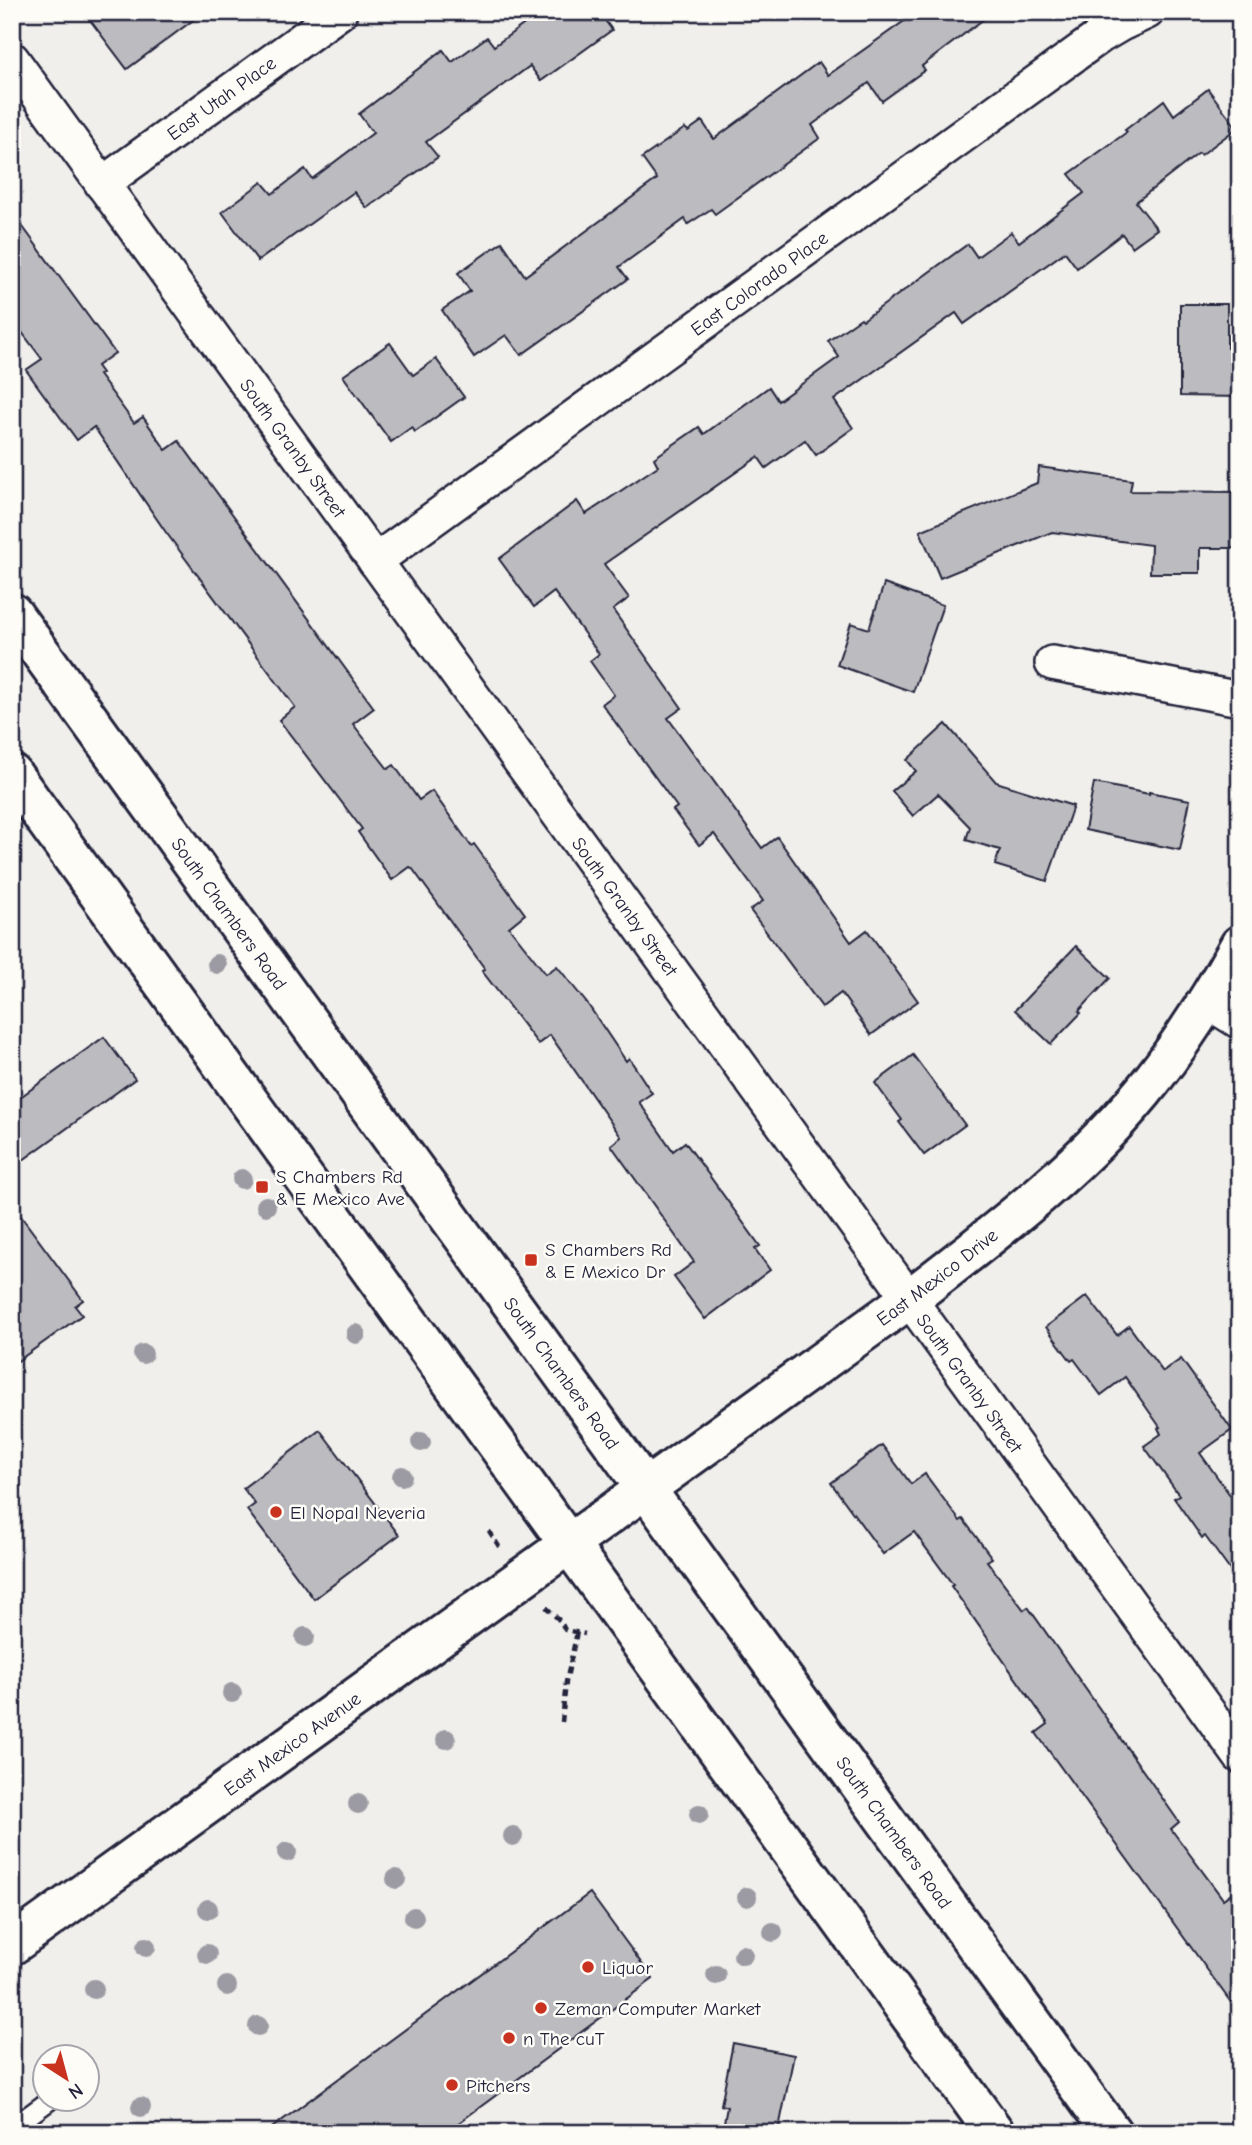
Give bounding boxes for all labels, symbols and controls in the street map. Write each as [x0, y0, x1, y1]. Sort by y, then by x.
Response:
street label: East Utah Place [163, 52, 280, 145]
street label: East Colorado Place [687, 227, 832, 341]
street label: South Granby Street [235, 375, 350, 523]
street label: South Granby Street [567, 833, 682, 981]
street label: South Chambers Road [166, 834, 291, 994]
place label: S Chambers Rd & E Mexico Ave [276, 1166, 405, 1210]
marker: S Chambers Rd & E Mexico Ave [254, 1179, 270, 1195]
street label: East Mexico Drive [873, 1224, 1002, 1331]
place label: S Chambers Rd & E Mexico Dr [545, 1239, 672, 1283]
marker: S Chambers Rd & E Mexico Dr [523, 1252, 539, 1268]
street label: South Chambers Road [499, 1293, 623, 1454]
street label: South Granby Street [912, 1310, 1027, 1457]
place label: El Nopal Neveria [290, 1502, 426, 1524]
marker: El Nopal Neveria [268, 1504, 284, 1520]
street label: East Mexico Avenue [220, 1688, 365, 1801]
street label: South Chambers Road [831, 1753, 956, 1913]
place label: Liquor [602, 1957, 653, 1979]
marker: Liquor [580, 1959, 596, 1975]
place label: Zeman Computer Market [555, 1998, 761, 2020]
marker: Zeman Computer Market [533, 2000, 549, 2016]
place label: n The cuT [523, 2028, 605, 2050]
marker: n The cuT [501, 2030, 517, 2046]
north arrow [32, 2044, 102, 2114]
place label: Pitchers [466, 2075, 530, 2097]
marker: Pitchers [444, 2077, 460, 2093]
text: N [64, 2078, 87, 2103]

